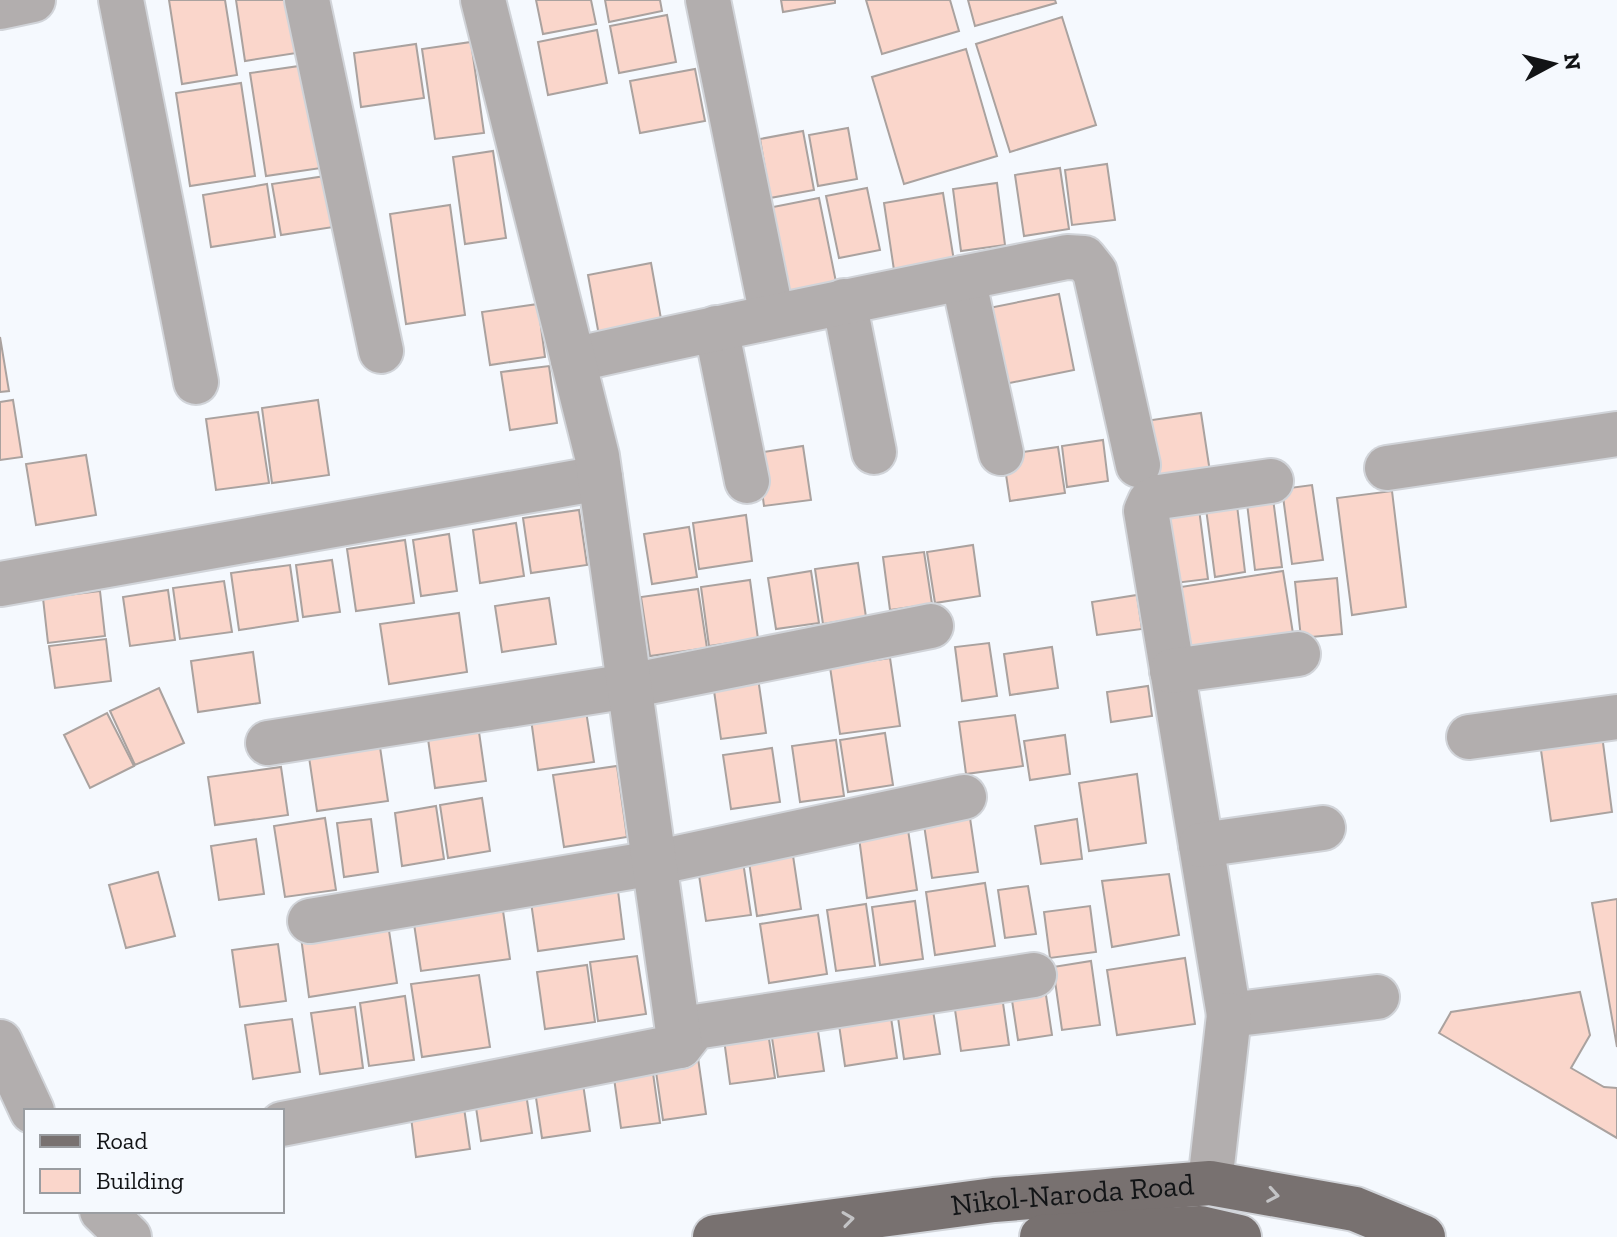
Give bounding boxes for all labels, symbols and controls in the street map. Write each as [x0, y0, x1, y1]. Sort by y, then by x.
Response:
north arrow [1513, 24, 1593, 104]
text: N [1558, 52, 1587, 72]
legend [24, 1109, 284, 1213]
text: Road [96, 1126, 148, 1155]
text: Building [96, 1166, 184, 1195]
street label: Nikol-Naroda Road [949, 1166, 1196, 1224]
one-way arrow [1267, 1185, 1280, 1202]
one-way arrow [842, 1211, 855, 1228]

